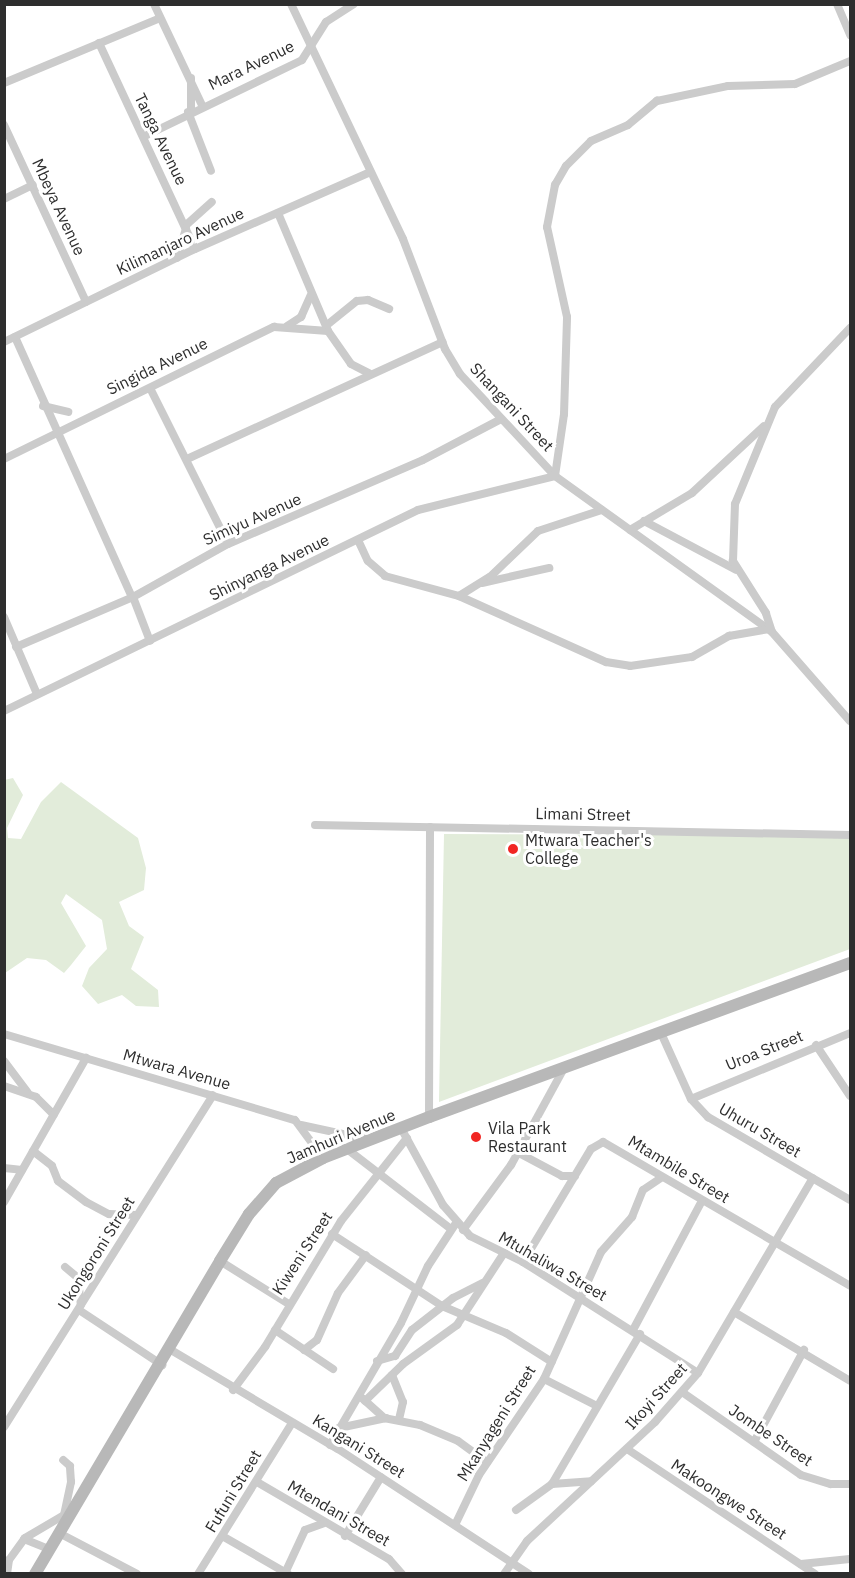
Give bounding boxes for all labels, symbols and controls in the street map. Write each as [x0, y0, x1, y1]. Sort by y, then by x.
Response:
street label: Mara Avenue [205, 36, 297, 94]
street label: Tanga Avenue [130, 90, 192, 188]
street label: Mbeya Avenue [28, 156, 90, 258]
street label: Kilimanjaro Avenue [113, 203, 247, 279]
street label: Singida Avenue [103, 333, 211, 399]
street label: Shangani Street [466, 359, 558, 455]
street label: Simiyu Avenue [200, 489, 304, 549]
street label: Shinyanga Avenue [206, 530, 332, 604]
street label: Limani Street [535, 804, 631, 824]
place label: Mtwara Teacher's College [525, 830, 652, 868]
marker: Mtwara Teacher's College [506, 842, 520, 856]
street label: Uroa Street [722, 1026, 806, 1074]
street label: Mtwara Avenue [121, 1044, 233, 1094]
street label: Uhuru Street [716, 1099, 804, 1161]
street label: Jamhuri Avenue [284, 1105, 398, 1167]
place label: Vila Park Restaurant [488, 1118, 567, 1156]
marker: Vila Park Restaurant [469, 1130, 483, 1144]
street label: Mtambile Street [625, 1131, 733, 1207]
street label: Ukongoroni Street [53, 1193, 139, 1313]
street label: Kiweni Street [268, 1208, 336, 1298]
street label: Mtuhaliwa Street [495, 1227, 611, 1305]
street label: Ikoyi Street [621, 1359, 691, 1433]
street label: Mkanyageni Street [453, 1362, 539, 1484]
street label: Jombe Street [725, 1400, 817, 1470]
street label: Kangani Street [309, 1410, 409, 1482]
street label: Fufuni Street [201, 1446, 265, 1536]
street label: Makoongwe Street [668, 1454, 790, 1544]
street label: Mtendani Street [284, 1476, 394, 1550]

